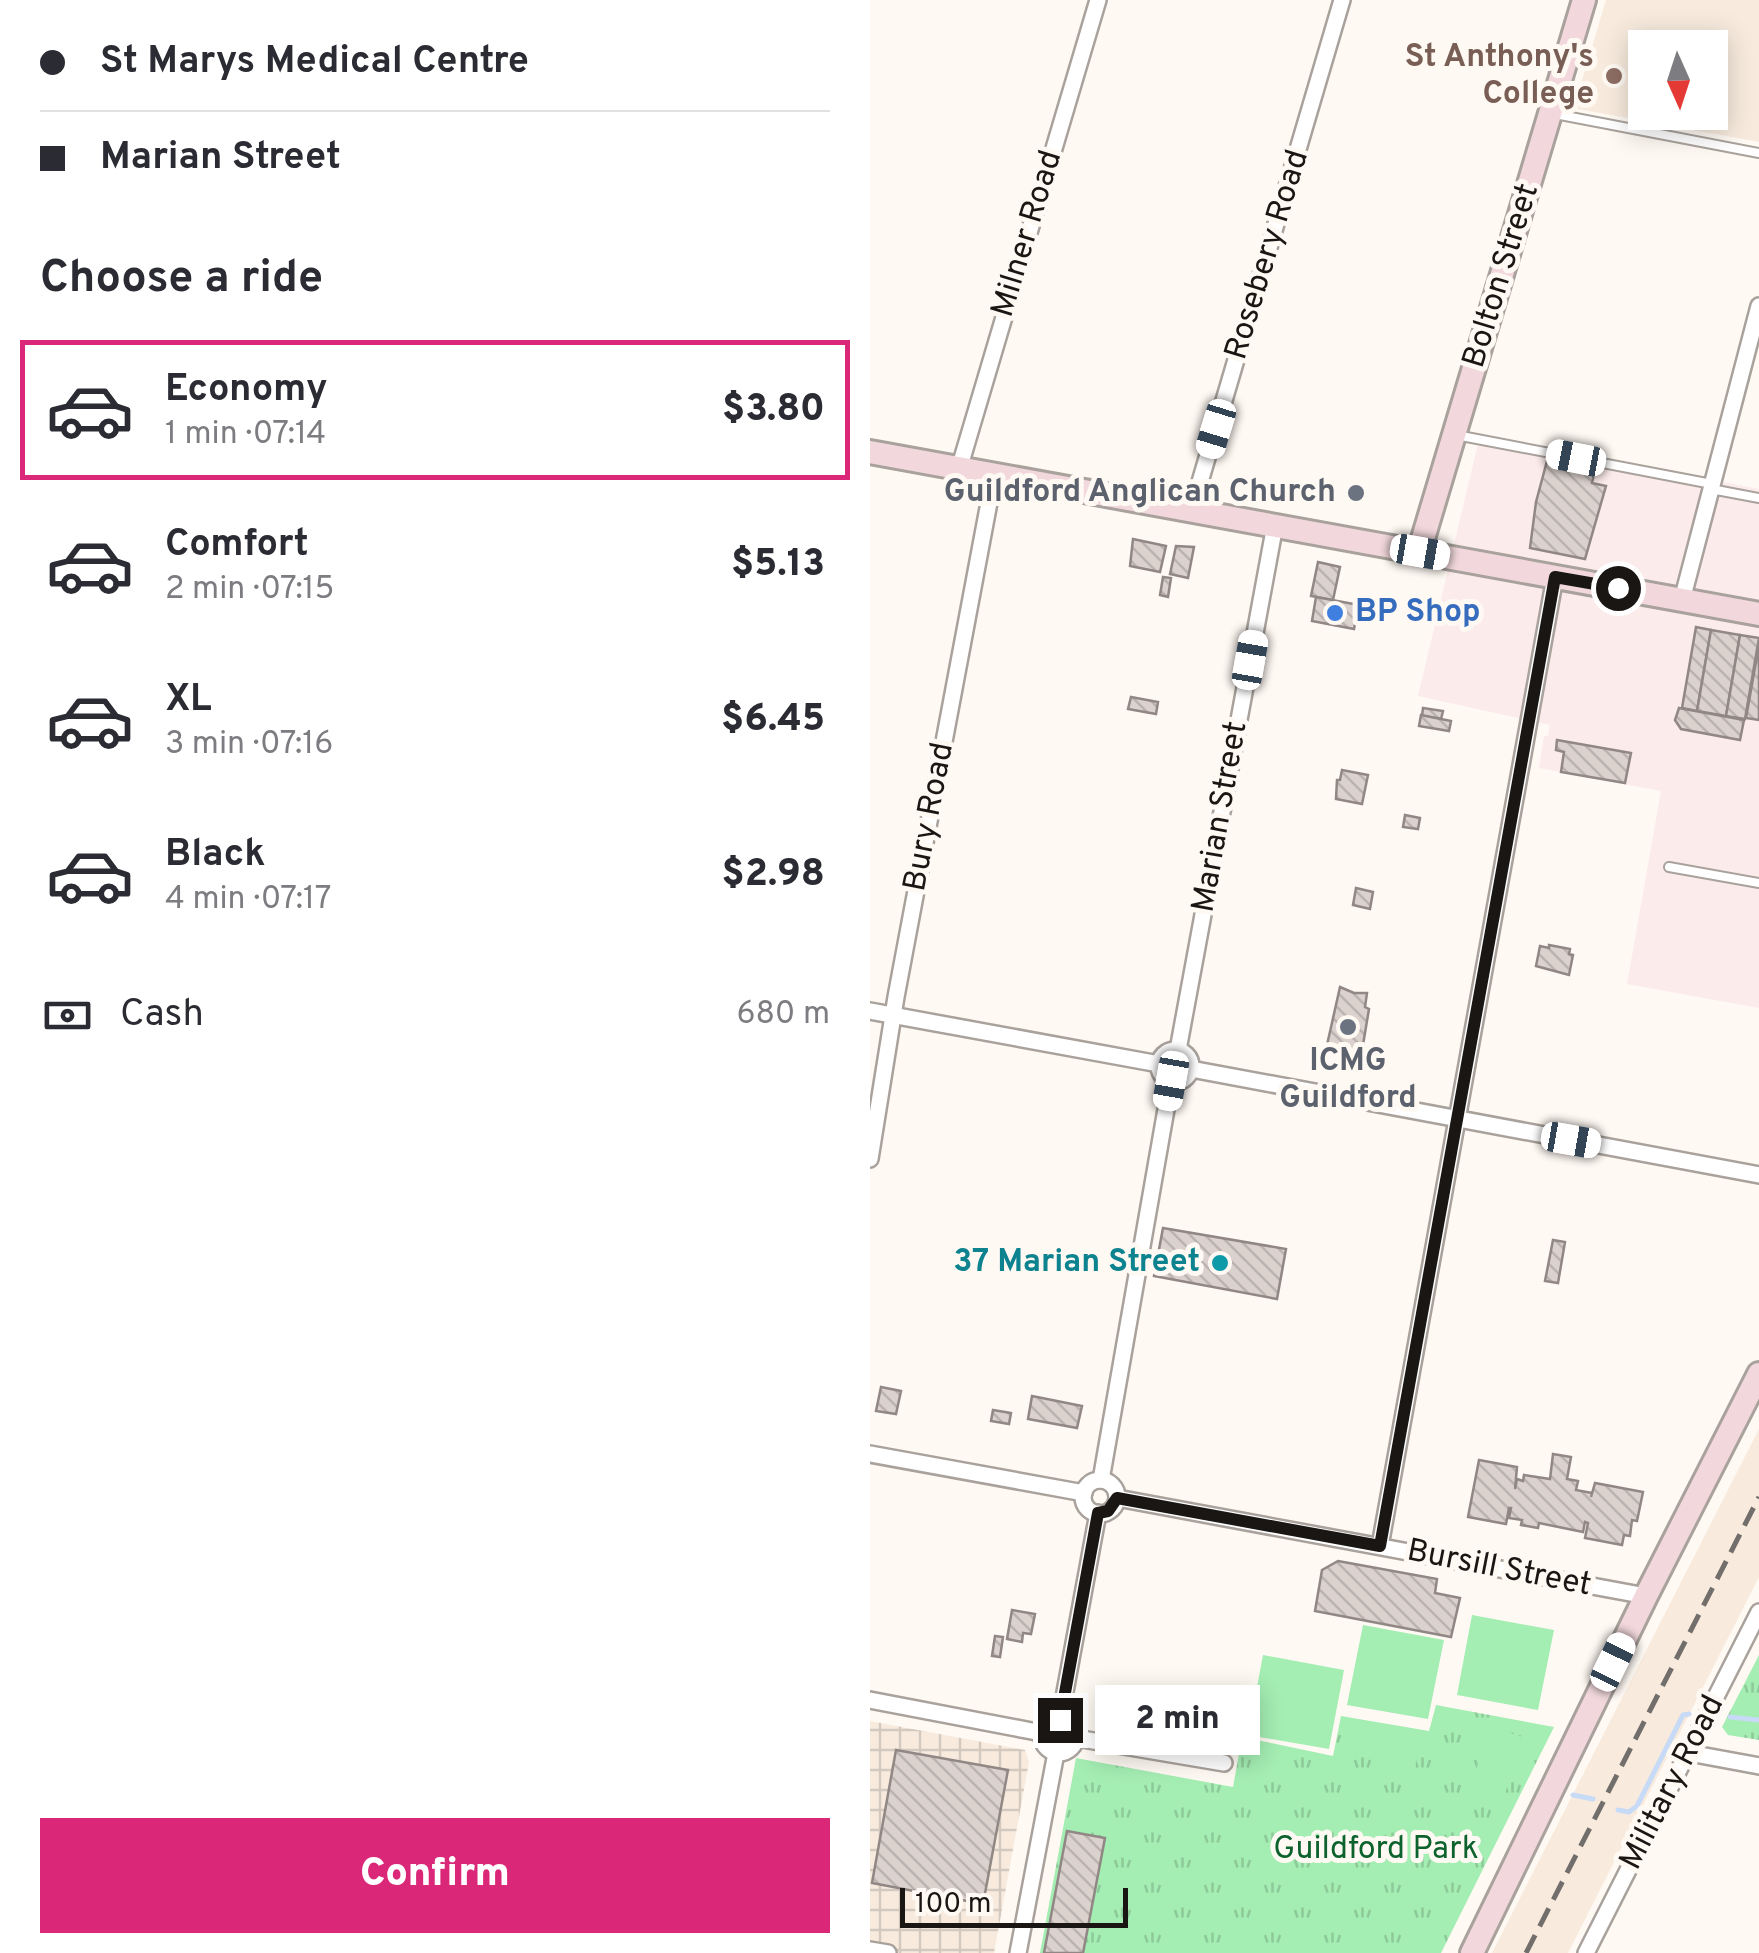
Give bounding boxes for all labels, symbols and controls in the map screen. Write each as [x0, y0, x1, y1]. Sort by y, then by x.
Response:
north arrow [1628, 30, 1728, 130]
map controls [1628, 30, 1728, 130]
text: St Marys Medical Centre [100, 38, 529, 87]
place label: St Anthony's College [1405, 38, 1594, 115]
marker: St Anthony's College [1603, 65, 1625, 87]
text: Marian Street [100, 134, 341, 183]
street label: Rosebery Road [1217, 145, 1319, 365]
street label: Milner Road [984, 146, 1072, 322]
street label: Bolton Street [1455, 179, 1549, 373]
text: Choose a ride [40, 251, 323, 308]
icon: car [45, 365, 135, 455]
text: Economy [165, 366, 327, 415]
text: $3.80 [722, 386, 825, 435]
car [1193, 396, 1239, 462]
text: 1 min · 07:14 [165, 415, 326, 455]
car [1544, 438, 1608, 478]
place label: Guildford Anglican Church [944, 473, 1336, 513]
marker: Guildford Anglican Church [1345, 482, 1367, 504]
icon: car [45, 520, 135, 610]
text: Comfort [165, 521, 309, 570]
car [1388, 532, 1452, 572]
text: $5.13 [731, 541, 825, 590]
route start [1596, 566, 1641, 611]
text: 2 min · 07:15 [165, 570, 334, 610]
place label: BP Shop [1355, 593, 1480, 633]
marker: BP Shop [1324, 602, 1346, 624]
car [1230, 628, 1270, 692]
icon: car [45, 675, 135, 765]
text: XL [165, 676, 212, 725]
text: $6.45 [721, 696, 825, 745]
street label: Marian Street [1185, 718, 1257, 916]
text: 3 min · 07:16 [165, 725, 333, 765]
street label: Bury Road [896, 739, 964, 895]
icon: car [45, 830, 135, 920]
text: Black [165, 831, 265, 880]
text: $2.98 [721, 851, 825, 900]
text: 4 min · 07:17 [165, 880, 331, 920]
icon: cash [40, 988, 95, 1043]
text: Cash [120, 991, 204, 1040]
text: 680 m [736, 995, 830, 1035]
marker: ICMG Guildford [1337, 1016, 1359, 1038]
place label: ICMG Guildford [1279, 1042, 1417, 1119]
car [1151, 1049, 1191, 1113]
car [1539, 1120, 1603, 1160]
place label: 37 Marian Street [953, 1243, 1200, 1283]
marker: 37 Marian Street [1209, 1252, 1231, 1274]
street label: Bursill Street [1403, 1532, 1595, 1606]
car [1586, 1628, 1640, 1696]
callout: 2 min [1095, 1685, 1260, 1755]
street label: Military Road [1612, 1689, 1734, 1877]
route end [1038, 1698, 1083, 1743]
text: 2 min [1135, 1700, 1220, 1740]
button: Confirm [40, 1818, 830, 1933]
park label: Guildford Park [1273, 1830, 1479, 1870]
scale bar [900, 1883, 1128, 1928]
text: 100 m [915, 1887, 991, 1923]

